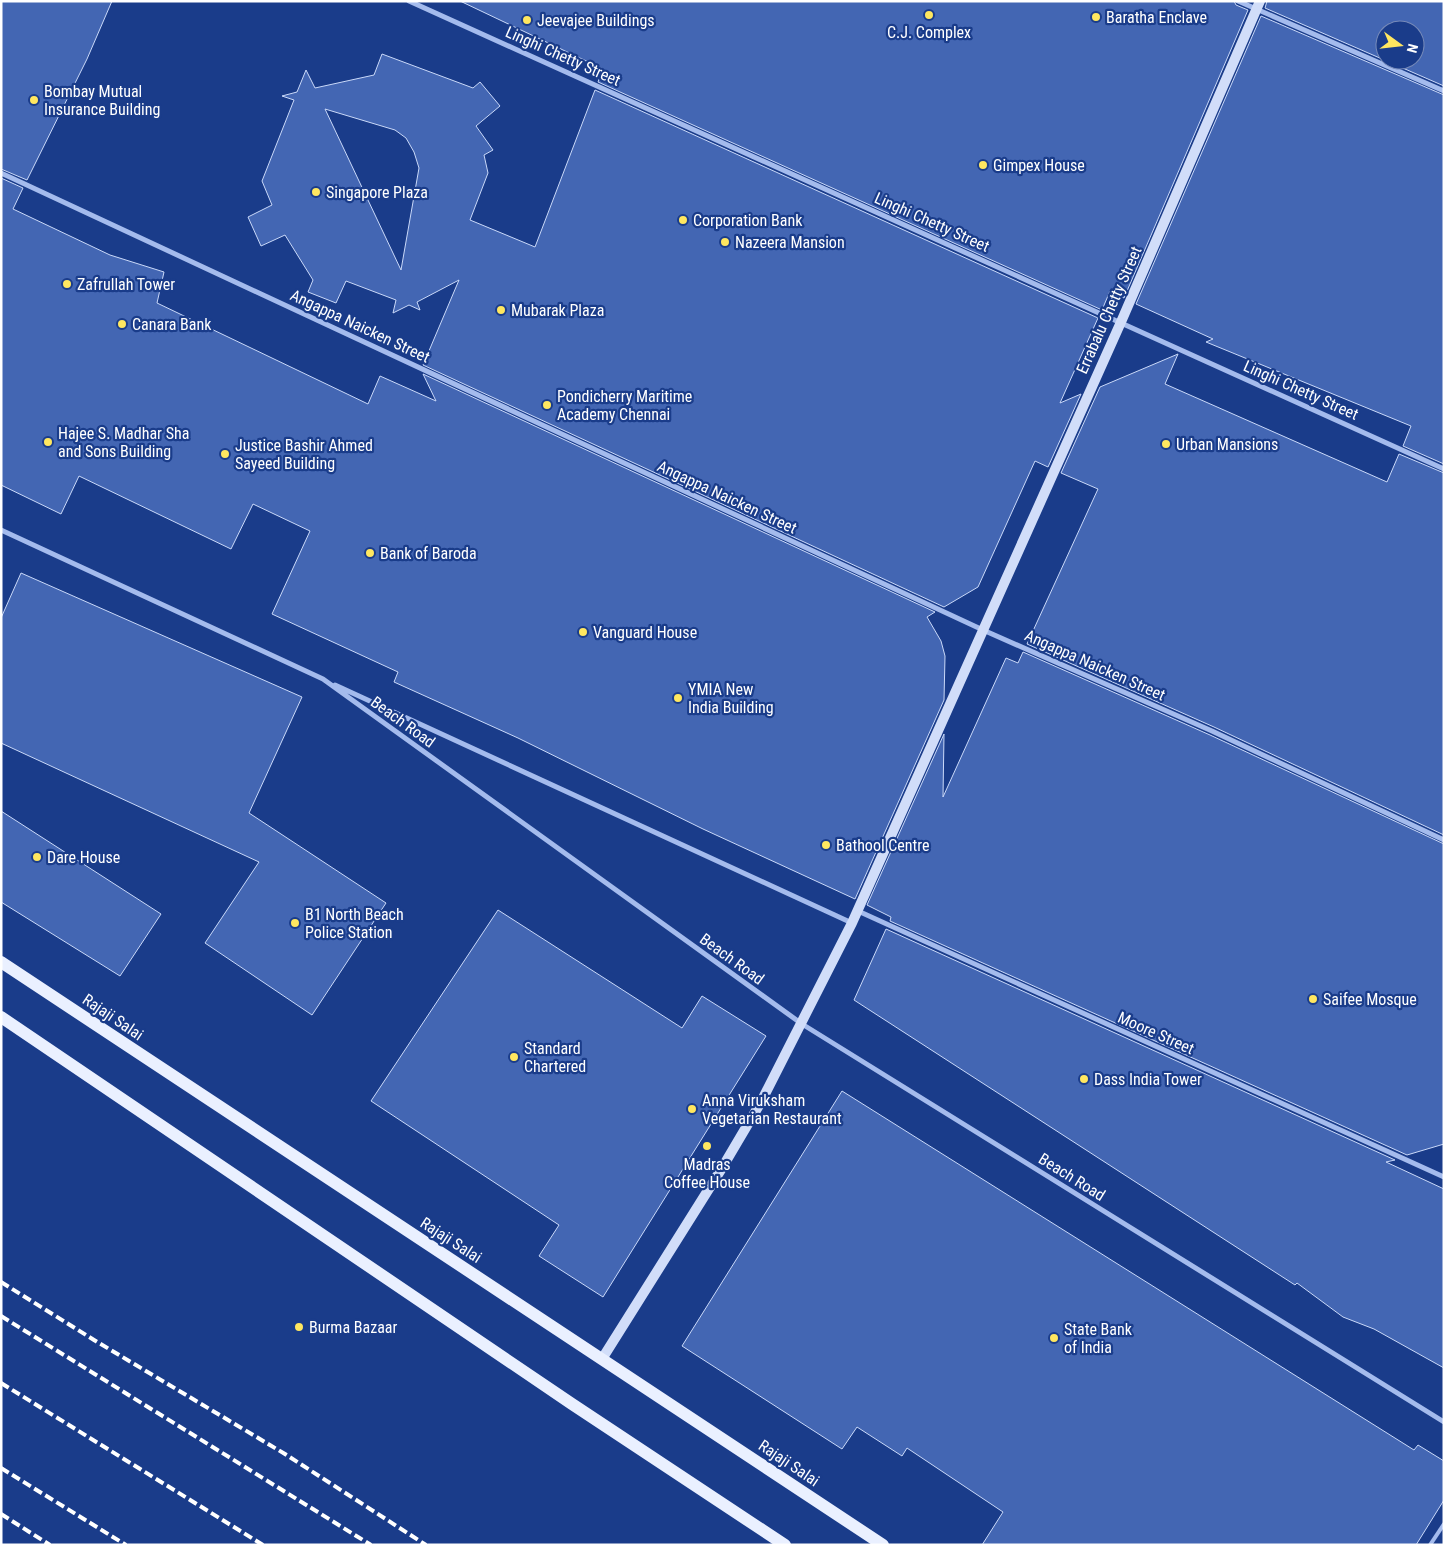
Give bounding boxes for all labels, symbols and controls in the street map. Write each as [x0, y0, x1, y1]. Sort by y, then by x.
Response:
place label: Baratha Enclave [1106, 8, 1207, 27]
marker: C.J. Complex [923, 9, 935, 21]
place label: Jeevajee Buildings [537, 11, 655, 30]
marker: Baratha Enclave [1090, 11, 1102, 23]
marker: Jeevajee Buildings [521, 14, 533, 26]
north arrow [1375, 20, 1425, 70]
street label: Linghi Chetty Street [503, 22, 624, 90]
place label: C.J. Complex [887, 23, 971, 42]
text: N [1404, 42, 1421, 55]
place label: Bombay Mutual Insurance Building [44, 82, 160, 119]
marker: Bombay Mutual Insurance Building [28, 94, 40, 106]
place label: Gimpex House [993, 156, 1085, 175]
marker: Gimpex House [977, 159, 989, 171]
place label: Singapore Plaza [326, 183, 428, 202]
marker: Singapore Plaza [310, 186, 322, 198]
street label: Linghi Chetty Street [872, 188, 993, 256]
place label: Corporation Bank [693, 211, 803, 230]
marker: Corporation Bank [677, 214, 689, 226]
place label: Nazeera Mansion [735, 233, 845, 252]
marker: Nazeera Mansion [719, 236, 731, 248]
street label: Errabalu Chetty Street [1072, 243, 1146, 377]
place label: Zafrullah Tower [77, 275, 175, 294]
marker: Zafrullah Tower [61, 278, 73, 290]
street label: Angappa Naicken Street [287, 285, 433, 367]
place label: Mubarak Plaza [511, 301, 604, 320]
marker: Mubarak Plaza [495, 304, 507, 316]
place label: Canara Bank [132, 315, 212, 334]
marker: Canara Bank [116, 318, 128, 330]
street label: Linghi Chetty Street [1241, 356, 1362, 424]
place label: Pondicherry Maritime Academy Chennai [557, 387, 692, 424]
marker: Pondicherry Maritime Academy Chennai [541, 399, 553, 411]
place label: Hajee S. Madhar Sha and Sons Building [58, 424, 189, 461]
place label: Urban Mansions [1176, 435, 1278, 454]
marker: Hajee S. Madhar Sha and Sons Building [42, 436, 54, 448]
place label: Justice Bashir Ahmed Sayeed Building [235, 436, 373, 473]
marker: Urban Mansions [1160, 438, 1172, 450]
marker: Justice Bashir Ahmed Sayeed Building [219, 448, 231, 460]
street label: Angappa Naicken Street [654, 456, 800, 538]
place label: Bank of Baroda [380, 544, 477, 563]
marker: Bank of Baroda [364, 547, 376, 559]
place label: Vanguard House [593, 623, 697, 642]
street label: Angappa Naicken Street [1022, 625, 1168, 705]
marker: Vanguard House [577, 626, 589, 638]
place label: YMIA New India Building [688, 680, 774, 717]
street label: Beach Road [367, 692, 439, 752]
marker: YMIA New India Building [672, 692, 684, 704]
place label: Bathool Centre [836, 836, 930, 855]
marker: Bathool Centre [820, 839, 832, 851]
place label: Dare House [47, 848, 120, 867]
marker: Dare House [31, 851, 43, 863]
place label: B1 North Beach Police Station [305, 905, 404, 942]
marker: B1 North Beach Police Station [289, 917, 301, 929]
street label: Beach Road [696, 929, 768, 989]
street label: Rajaji Salai [79, 990, 147, 1044]
place label: Saifee Mosque [1323, 990, 1417, 1009]
marker: Saifee Mosque [1307, 993, 1319, 1005]
street label: Moore Street [1115, 1008, 1197, 1058]
place label: Standard Chartered [524, 1039, 586, 1076]
marker: Standard Chartered [508, 1051, 520, 1063]
place label: Dass India Tower [1094, 1070, 1202, 1089]
marker: Dass India Tower [1078, 1073, 1090, 1085]
place label: Anna Viruksham Vegetarian Restaurant [702, 1091, 842, 1128]
marker: Anna Viruksham Vegetarian Restaurant [686, 1103, 698, 1115]
marker: Madras Coffee House [701, 1140, 713, 1152]
street label: Beach Road [1035, 1149, 1109, 1205]
place label: Madras Coffee House [664, 1155, 750, 1192]
street label: Rajaji Salai [417, 1213, 485, 1267]
place label: Burma Bazaar [309, 1318, 397, 1337]
place label: State Bank of India [1064, 1320, 1133, 1357]
marker: Burma Bazaar [293, 1321, 305, 1333]
marker: State Bank of India [1048, 1332, 1060, 1344]
street label: Rajaji Salai [755, 1436, 823, 1490]

